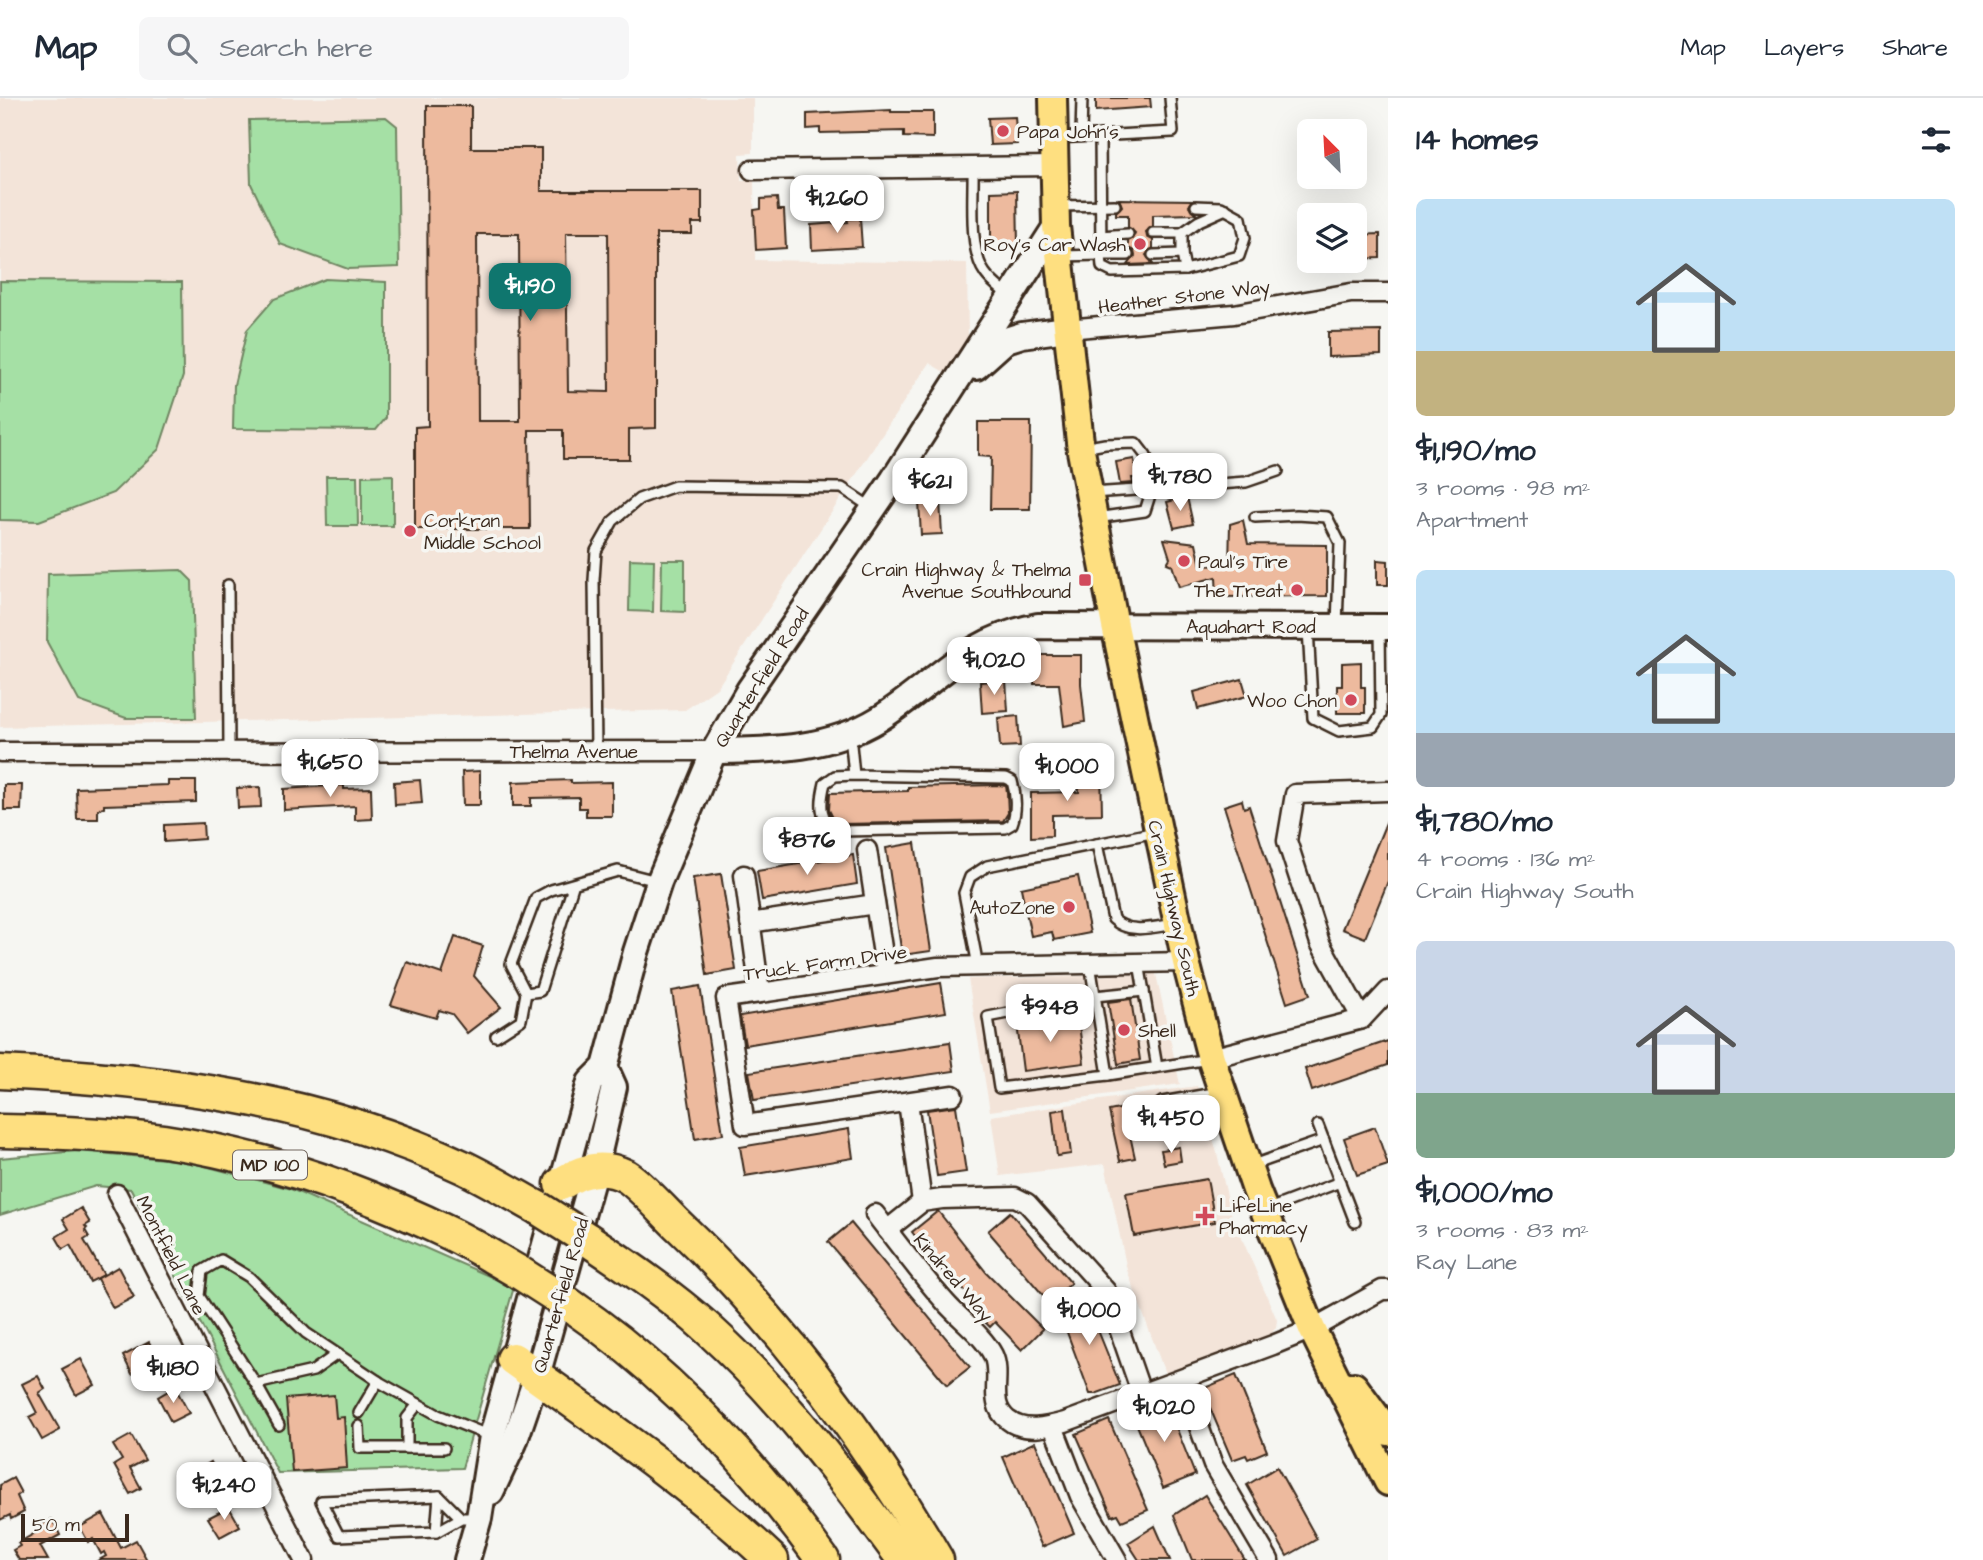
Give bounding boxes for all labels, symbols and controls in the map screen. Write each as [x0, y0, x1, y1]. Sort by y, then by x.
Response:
search box [139, 17, 629, 80]
text: Map [35, 25, 97, 71]
icon: search [163, 29, 201, 67]
text: Search here [219, 30, 373, 66]
text: Map [1681, 31, 1726, 65]
text: Layers [1764, 31, 1844, 65]
text: Share [1882, 31, 1948, 65]
place label: Papa John's [1017, 119, 1119, 146]
north arrow [1297, 119, 1367, 189]
map controls [1297, 119, 1367, 273]
text: 14 homes [1416, 119, 1539, 161]
icon: filters [1917, 121, 1955, 159]
marker: Papa John's [995, 123, 1011, 139]
pin: $1,260 [780, 176, 894, 235]
text: $1,260 [806, 182, 868, 214]
button: layers [1297, 203, 1367, 273]
place label: Roy's Car Wash [983, 232, 1127, 260]
marker: Roy's Car Wash [1132, 236, 1148, 252]
icon: home [1623, 245, 1749, 371]
pin: $1,190 [473, 264, 587, 323]
text: $1,190 [505, 270, 555, 302]
street label: Heather Stone Way [1097, 273, 1272, 322]
text: $1,190/mo [1416, 430, 1536, 472]
pin: $1,780 [1123, 454, 1237, 513]
pin: $621 [889, 458, 971, 518]
text: $1,780 [1148, 460, 1212, 492]
text: $621 [908, 465, 952, 497]
text: 3 rooms · 98 m² [1416, 472, 1590, 504]
text: Apartment [1416, 504, 1528, 536]
place label: Corkran Middle School [424, 508, 541, 557]
marker: Corkran Middle School [402, 523, 418, 539]
place label: Paul's Tire [1198, 549, 1288, 576]
marker: Paul's Tire [1176, 553, 1192, 569]
place label: Crain Highway & Thelma Avenue Southbound [861, 557, 1071, 606]
marker: Crain Highway & Thelma Avenue Southbound [1077, 572, 1093, 588]
place label: The Treat [1194, 578, 1283, 605]
marker: The Treat [1289, 582, 1305, 598]
street label: Quarterfield Road [708, 602, 816, 753]
street label: Aquahart Road [1186, 614, 1316, 641]
icon: home [1623, 616, 1749, 742]
pin: $1,020 [937, 638, 1051, 697]
text: $1,020 [963, 644, 1025, 676]
place label: Woo Chon [1247, 688, 1337, 715]
marker: Woo Chon [1343, 692, 1359, 708]
street label: Thelma Avenue [510, 739, 638, 766]
pin: $1,650 [273, 740, 387, 799]
pin: $1,000 [1010, 744, 1124, 803]
text: $1,650 [297, 746, 363, 778]
text: $1,000 [1035, 750, 1099, 782]
text: $1,780/mo [1416, 801, 1553, 843]
pin: $876 [766, 818, 848, 877]
street label: Crain Highway South [1139, 818, 1207, 1000]
text: $876 [779, 824, 835, 856]
text: 4 rooms · 136 m² [1416, 843, 1595, 875]
text: Crain Highway South [1416, 875, 1634, 907]
place label: AutoZone [969, 895, 1055, 922]
marker: AutoZone [1061, 899, 1077, 915]
street label: Truck Farm Drive [742, 939, 909, 988]
pin: $948 [1009, 984, 1091, 1044]
icon: home [1623, 987, 1749, 1113]
text: $948 [1022, 991, 1078, 1023]
place label: Shell [1138, 1018, 1176, 1045]
marker: Shell [1116, 1022, 1132, 1038]
pin: $1,450 [1114, 1096, 1228, 1155]
text: $1,450 [1138, 1102, 1204, 1134]
road number: MD 100 [233, 1150, 307, 1180]
text: $1,000/mo [1416, 1172, 1553, 1214]
street label: Montfield Lane [129, 1191, 212, 1320]
place label: LifeLine Pharmacy [1219, 1193, 1308, 1243]
marker: LifeLine Pharmacy [1197, 1208, 1213, 1224]
street label: Quarterfield Road [526, 1214, 597, 1376]
text: 3 rooms · 83 m² [1416, 1214, 1589, 1246]
street label: Kindred Way [906, 1228, 999, 1329]
text: Ray Lane [1416, 1246, 1518, 1278]
pin: $1,000 [1032, 1288, 1146, 1347]
text: $1,000 [1057, 1294, 1121, 1326]
pin: $1,180 [116, 1346, 230, 1405]
text: $1,180 [147, 1352, 199, 1384]
pin: $1,020 [1107, 1384, 1221, 1444]
text: $1,020 [1133, 1391, 1195, 1423]
pin: $1,240 [167, 1462, 281, 1522]
text: $1,240 [192, 1469, 256, 1501]
scale bar [21, 1511, 130, 1543]
text: 50 m [32, 1512, 80, 1539]

